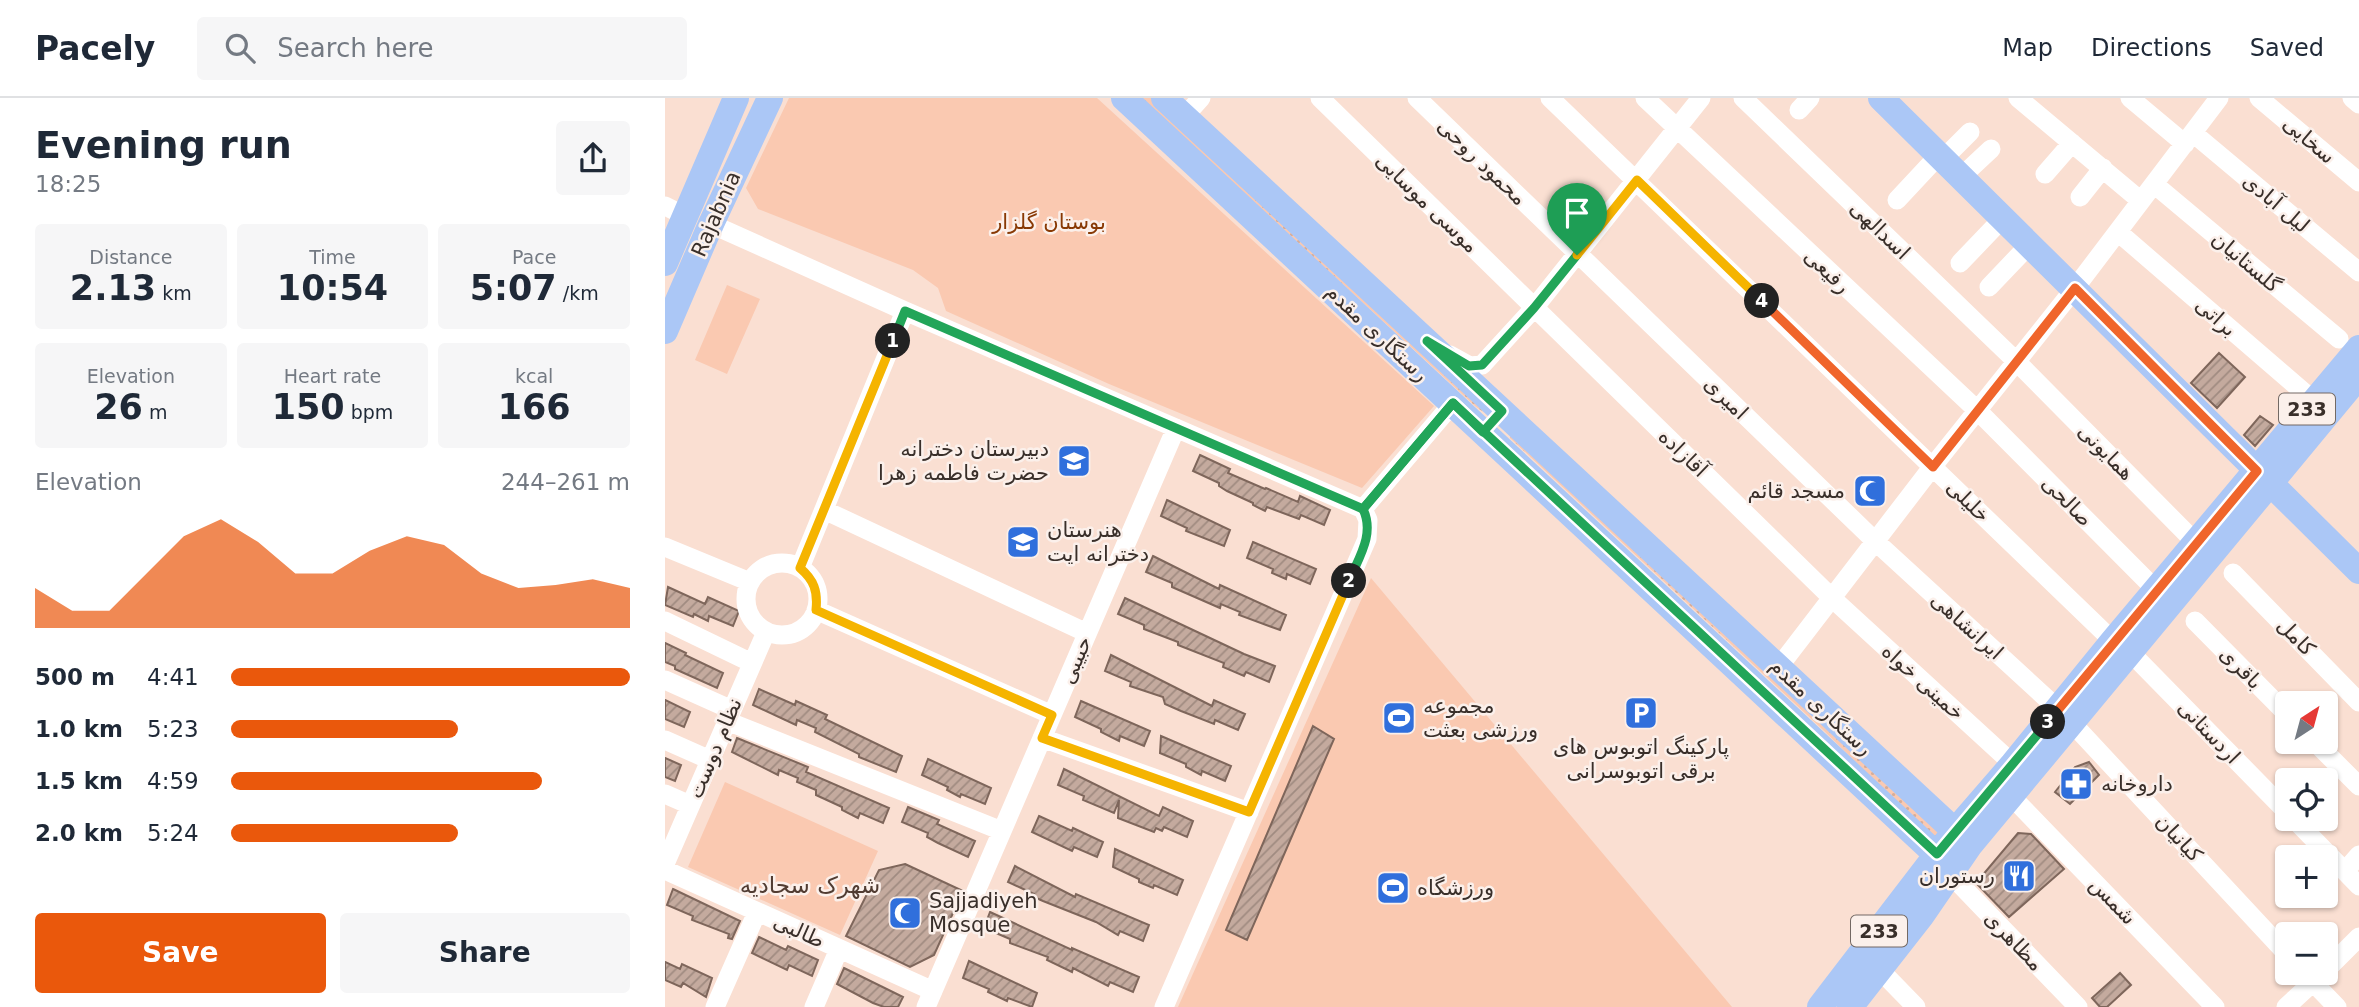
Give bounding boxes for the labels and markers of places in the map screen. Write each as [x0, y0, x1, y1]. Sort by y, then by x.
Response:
pin [1547, 183, 1607, 255]
pin: 4 [1745, 284, 1779, 318]
pin: 1 [875, 324, 911, 358]
place label: دبیرستان دخترانه حضرت فاطمه زهرا [878, 437, 1049, 485]
school or university icon: دبیرستان دخترانه حضرت فاطمه زهرا [1055, 442, 1093, 480]
mosque icon: مسجد قائم [1851, 472, 1889, 510]
place label: مسجد قائم [1748, 479, 1845, 504]
place label: هنرستان دخترانه ایت [1047, 518, 1149, 566]
school or university icon: هنرستان دخترانه ایت [1004, 523, 1042, 561]
pin: 2 [1331, 564, 1367, 598]
place label: مجموعه ورزشی بعثت [1423, 694, 1538, 742]
parking icon: پارکینگ اتوبوس های برقی اتوبوسرانی [1622, 694, 1660, 732]
sports icon: مجموعه ورزشی بعثت [1380, 699, 1418, 737]
pin: 3 [2031, 704, 2065, 740]
place label: پارکینگ اتوبوس های برقی اتوبوسرانی [1553, 735, 1729, 783]
pharmacy icon: داروخانه [2057, 765, 2095, 803]
place label: داروخانه [2101, 772, 2173, 796]
restaurant icon: رستوران [2000, 857, 2038, 895]
place label: رستوران [1919, 864, 1995, 888]
sports icon: ورزشگاه [1374, 869, 1412, 907]
place label: ورزشگاه [1417, 876, 1494, 900]
place label: Sajjadiyeh Mosque [929, 889, 1038, 937]
mosque icon: Sajjadiyeh Mosque [886, 894, 924, 932]

